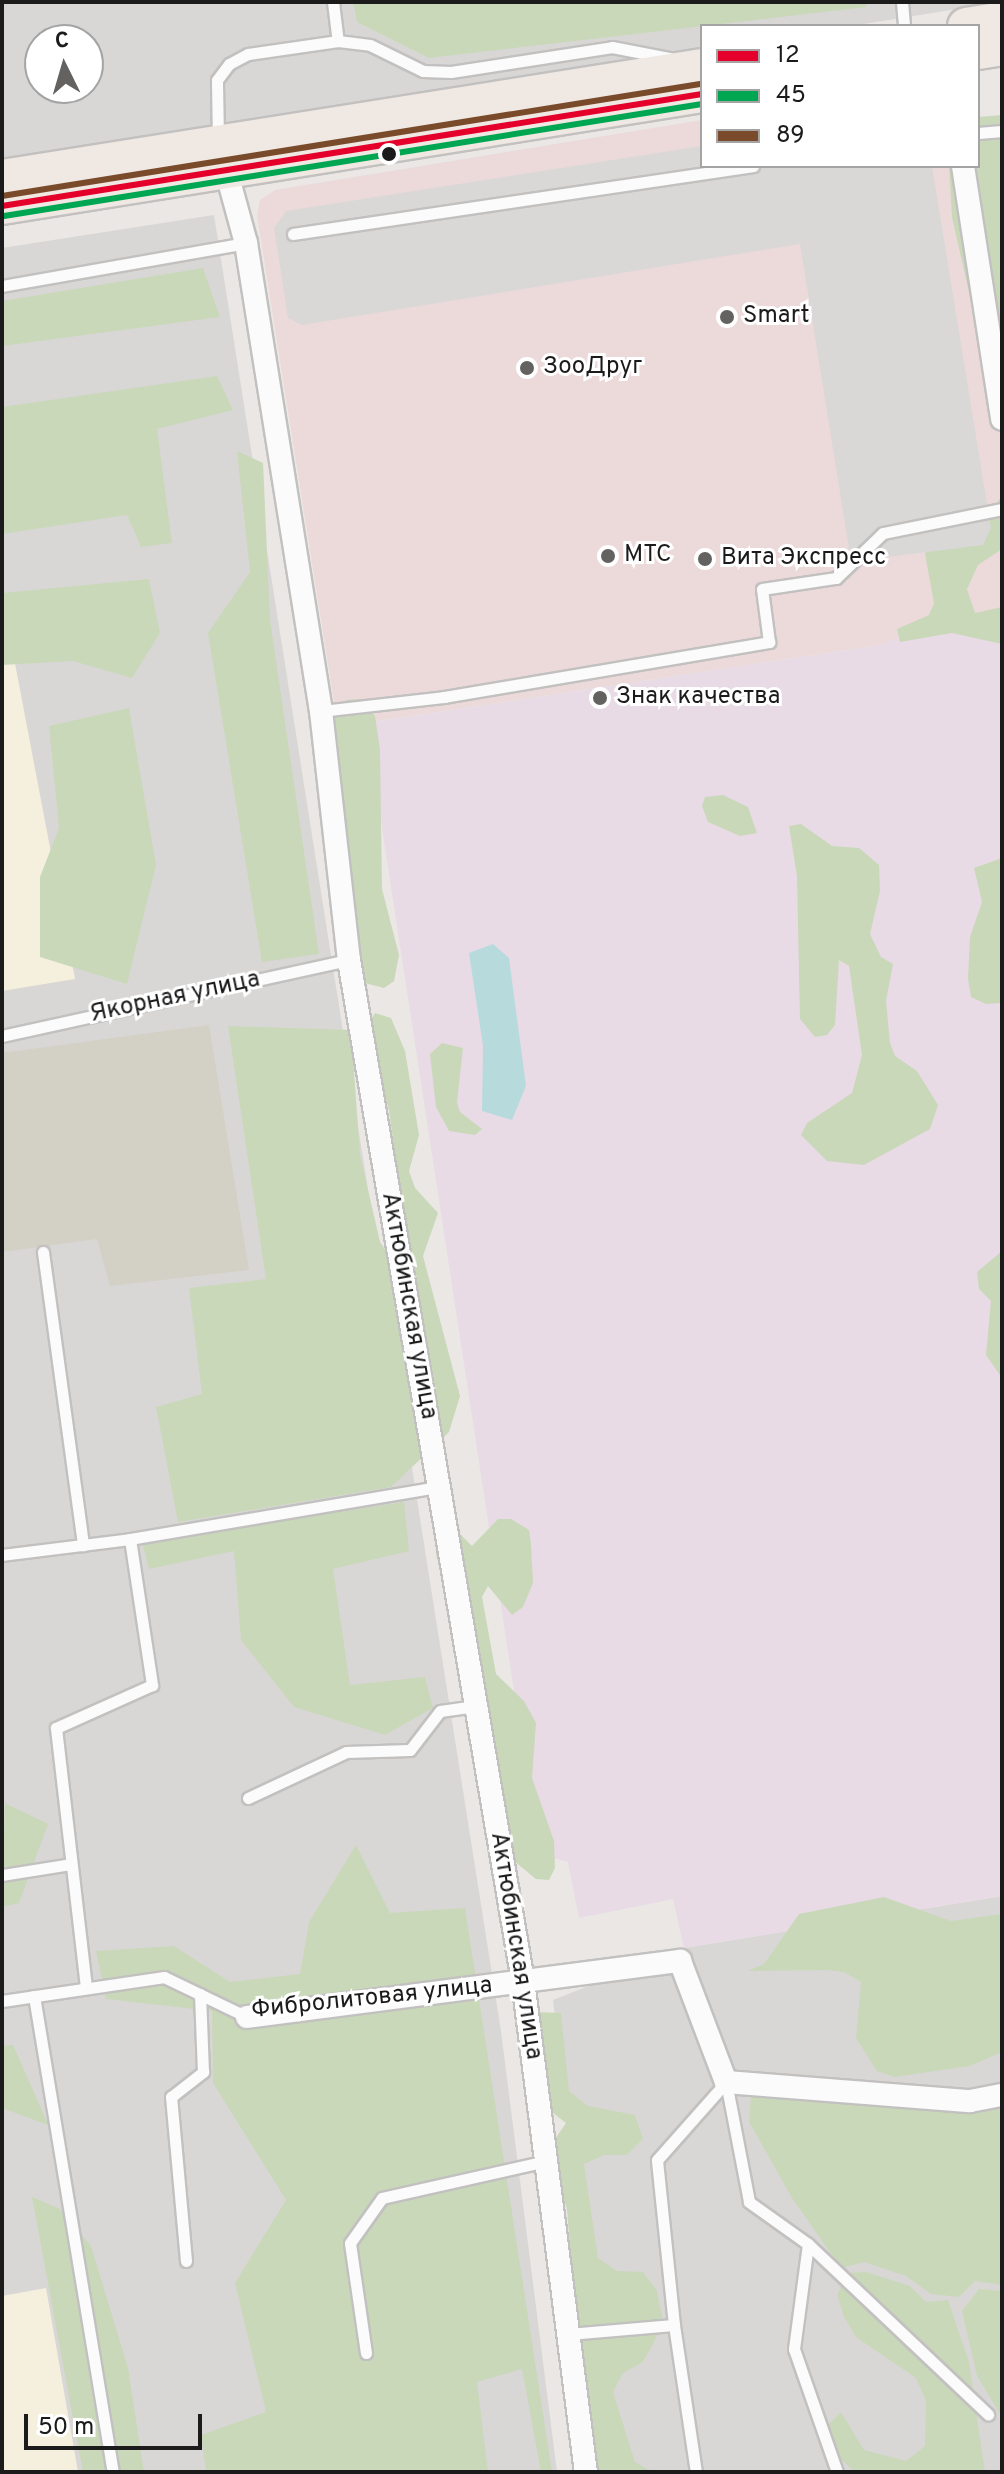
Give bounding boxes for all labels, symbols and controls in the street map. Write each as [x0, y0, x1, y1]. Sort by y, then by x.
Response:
north arrow [24, 24, 104, 104]
legend [700, 24, 980, 168]
text: С [54, 28, 70, 56]
text: 12 [776, 41, 800, 71]
text: 45 [776, 81, 806, 111]
text: 89 [776, 121, 805, 151]
unlabelled marker [381, 146, 397, 162]
place label: Smart [743, 303, 810, 331]
marker: Smart [718, 308, 736, 326]
place label: ЗооДруг [543, 354, 642, 382]
marker: ЗооДруг [518, 359, 536, 377]
place label: МТС [624, 542, 672, 570]
place label: Вита Экспресс [721, 545, 886, 573]
marker: МТС [599, 547, 617, 565]
marker: Вита Экспресс [696, 550, 714, 568]
place label: Знак качества [616, 684, 780, 712]
marker: Знак качества [591, 689, 609, 707]
street label: Якорная улица [87, 966, 263, 1030]
street label: Актюбинская улица [374, 1190, 442, 1422]
street label: Актюбинская улица [483, 1830, 547, 2062]
street label: Фибролитовая улица [250, 1972, 494, 2026]
scale bar [28, 2398, 206, 2448]
text: 50 m [38, 2413, 94, 2443]

